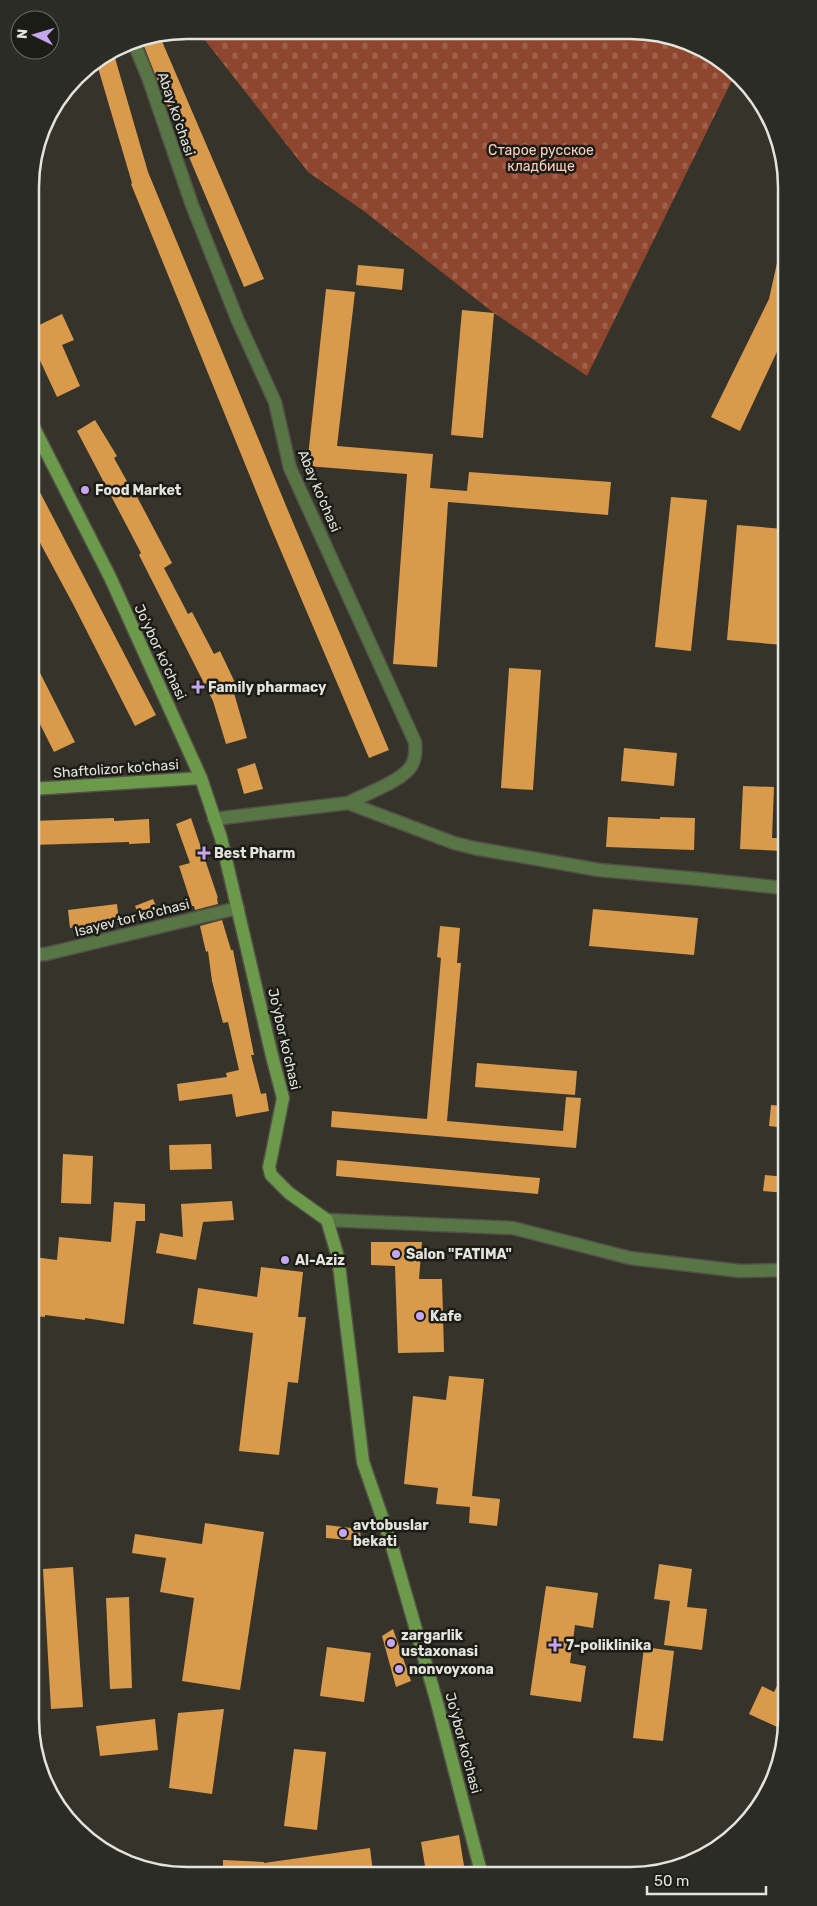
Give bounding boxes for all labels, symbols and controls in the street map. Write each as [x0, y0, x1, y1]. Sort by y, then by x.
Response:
north arrow [10, 10, 60, 60]
text: N [14, 28, 31, 40]
street label: Abay ko'chasi [154, 70, 198, 158]
park label: Старое русское кладбище [488, 142, 594, 175]
street label: Abay ko'chasi [294, 447, 344, 535]
place label: Food Market [95, 482, 182, 499]
marker: Food Market [79, 484, 91, 496]
street label: Jo'ybor ko'chasi [130, 601, 190, 703]
place label: Family pharmacy [208, 679, 327, 696]
marker: Family pharmacy [192, 681, 204, 693]
street label: Shaftolizor ko'chasi [53, 756, 179, 782]
place label: Best Pharm [214, 845, 296, 862]
marker: Best Pharm [198, 847, 210, 859]
street label: Isayev tor ko'chasi [73, 896, 191, 940]
street label: Jo'ybor ko'chasi [264, 987, 304, 1091]
place label: Salon "FATIMA" [406, 1246, 512, 1263]
marker: Salon "FATIMA" [390, 1248, 402, 1260]
place label: Al-Aziz [295, 1252, 345, 1269]
marker: Al-Aziz [279, 1254, 291, 1266]
place label: Kafe [430, 1308, 462, 1325]
marker: Kafe [414, 1310, 426, 1322]
place label: avtobuslar bekati [353, 1517, 429, 1550]
marker: avtobuslar bekati [337, 1527, 349, 1539]
place label: zargarlik ustaxonasi [401, 1627, 478, 1660]
marker: zargarlik ustaxonasi [385, 1637, 397, 1649]
place label: 7-poliklinika [566, 1637, 651, 1654]
marker: 7-poliklinika [548, 1638, 562, 1652]
place label: nonvoyxona [409, 1661, 494, 1678]
marker: nonvoyxona [393, 1663, 405, 1675]
street label: Jo'ybor ko'chasi [441, 1691, 485, 1795]
scale bar [647, 1864, 766, 1896]
text: 50 m [654, 1872, 689, 1890]

